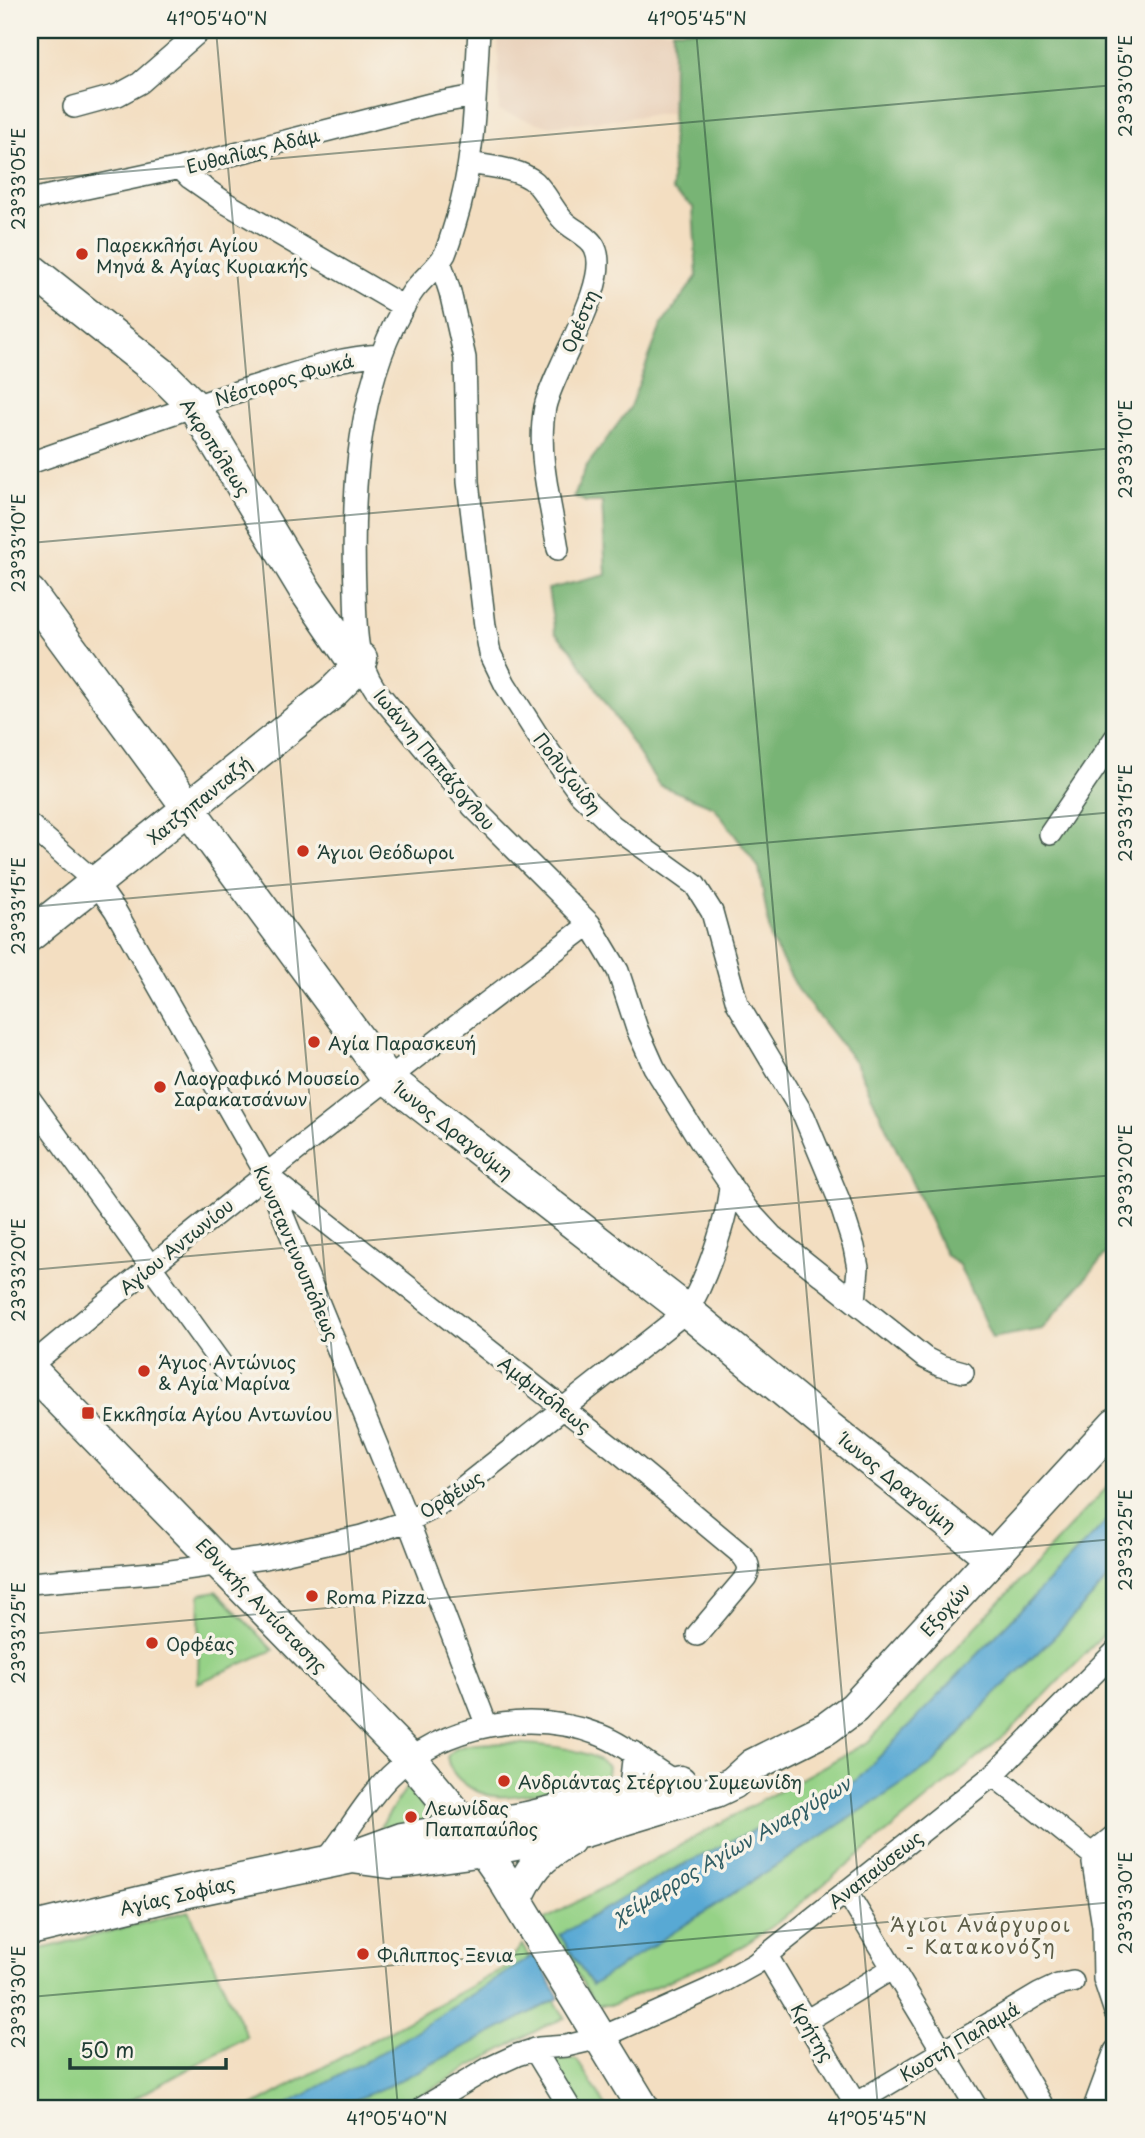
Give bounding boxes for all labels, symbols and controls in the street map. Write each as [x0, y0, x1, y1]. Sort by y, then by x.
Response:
text: 41°05'40"N [166, 4, 268, 31]
text: 41°05'45"N [647, 4, 747, 31]
text: 23°33'05"E [1111, 35, 1138, 137]
street label: Ευθαλίας Αδάμ [183, 120, 323, 180]
text: 23°33'05"E [4, 128, 31, 230]
place label: Παρεκκλήσι Αγίου Μηνά & Αγίας Κυριακής [96, 231, 308, 279]
marker: Παρεκκλήσι Αγίου Μηνά & Αγίας Κυριακής [74, 246, 90, 262]
street label: Ορέστη [554, 285, 604, 357]
street label: Νέστορος Φωκά [211, 346, 357, 412]
street label: Ακροπόλεως [174, 393, 258, 501]
text: 23°33'10"E [1111, 399, 1138, 499]
text: 23°33'10"E [4, 493, 31, 593]
street label: Ιωάννη Παπάζογλου [368, 683, 502, 835]
street label: Πολυζωίδη [528, 727, 608, 819]
street label: Χατζηπανταζή [141, 749, 257, 851]
text: 23°33'15"E [1111, 764, 1138, 862]
place label: Άγιοι Θεόδωροι [317, 838, 454, 865]
marker: Άγιοι Θεόδωροι [295, 843, 311, 859]
text: 23°33'15"E [4, 857, 31, 955]
place label: Αγία Παρασκευή [328, 1029, 476, 1056]
marker: Αγία Παρασκευή [306, 1034, 322, 1050]
place label: Λαογραφικό Μουσείο Σαρακατσάνων [174, 1064, 360, 1112]
street label: Ίωνος Δραγούμη [387, 1074, 519, 1185]
marker: Λαογραφικό Μουσείο Σαρακατσάνων [152, 1079, 168, 1095]
text: 23°33'20"E [1111, 1124, 1138, 1228]
street label: Κωνσταντινουπόλεως [248, 1161, 346, 1345]
street label: Αγίου Αντωνίου [113, 1191, 239, 1301]
text: 23°33'20"E [4, 1218, 31, 1322]
place label: Άγιος Αντώνιος & Αγία Μαρίνα [158, 1348, 296, 1396]
street label: Αμφιπόλεως [493, 1349, 597, 1439]
marker: Άγιος Αντώνιος & Αγία Μαρίνα [136, 1363, 152, 1379]
place label: Εκκλησία Αγίου Αντωνίου [102, 1400, 332, 1427]
marker: Εκκλησία Αγίου Αντωνίου [80, 1405, 96, 1421]
street label: Ίωνος Δραγούμη [832, 1425, 963, 1538]
street label: Ορφέως [414, 1463, 488, 1525]
text: 23°33'25"E [1111, 1489, 1138, 1591]
street label: Εθνικής Αντίστασης [190, 1531, 334, 1679]
street label: Εξοχών [913, 1576, 977, 1642]
text: 23°33'25"E [4, 1582, 31, 1684]
place label: Roma Pizza [326, 1583, 427, 1610]
marker: Roma Pizza [304, 1588, 320, 1604]
place label: Ορφέας [166, 1630, 235, 1657]
marker: Ορφέας [144, 1635, 160, 1651]
place label: Ανδριάντας Στέργιου Συμεωνίδη [518, 1768, 802, 1795]
water label: χείμαρρος Αγίων Αναργύρων [605, 1768, 857, 1930]
marker: Ανδριάντας Στέργιου Συμεωνίδη [496, 1773, 512, 1789]
place label: Λεωνίδας Παπαπαύλος [425, 1794, 538, 1842]
marker: Λεωνίδας Παπαπαύλος [403, 1809, 419, 1825]
street label: Αναπαύσεως [822, 1823, 928, 1915]
text: 23°33'30"E [1111, 1851, 1138, 1955]
street label: Αγίας Σοφίας [117, 1869, 237, 1921]
district label: Άγιοι Ανάργυροι - Κατακονόζη [890, 1910, 1072, 1960]
place label: Φιλιππος Ξενια [377, 1941, 514, 1968]
text: 23°33'30"E [4, 1945, 31, 2049]
marker: Φιλιππος Ξενια [355, 1946, 371, 1962]
street label: Κωστή Παλαμά [894, 1994, 1024, 2088]
street label: Κρήτης [785, 1997, 841, 2067]
scale bar [70, 2026, 226, 2070]
text: 50 m [80, 2033, 134, 2065]
text: 41°05'40"N [346, 2104, 448, 2131]
text: 41°05'45"N [827, 2104, 927, 2131]

